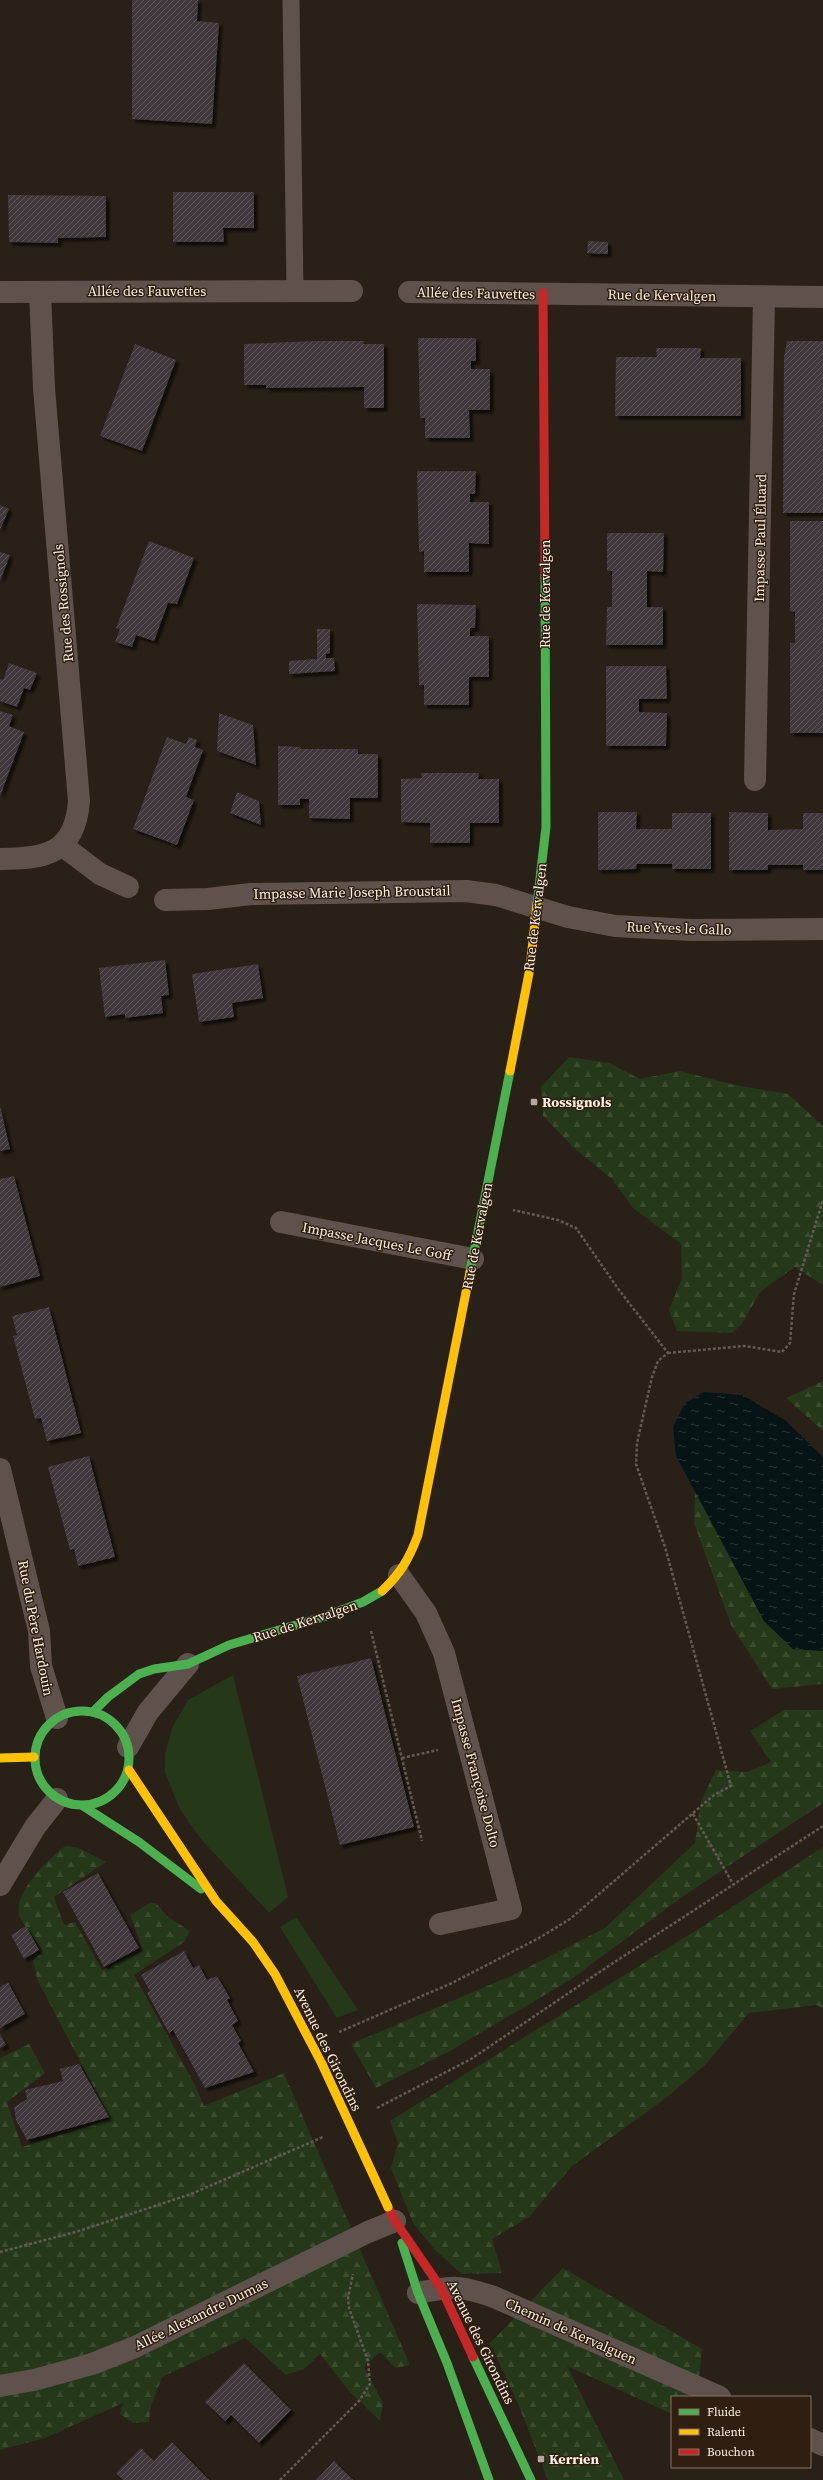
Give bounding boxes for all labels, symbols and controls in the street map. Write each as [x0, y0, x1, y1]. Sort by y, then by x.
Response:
street label: Allée des Fauvettes [88, 281, 206, 301]
street label: Allée des Fauvettes [417, 282, 535, 304]
street label: Rue de Kervalgen [607, 284, 717, 306]
street label: Impasse Paul Éluard [749, 474, 771, 602]
street label: Rue de Kervalgen [535, 539, 555, 648]
street label: Rue des Rossignols [48, 543, 78, 663]
street label: Rue de Kervalgen [518, 861, 552, 972]
street label: Impasse Marie Joseph Broustail [253, 880, 451, 904]
street label: Rue Yves le Gallo [626, 916, 732, 940]
place label: Rossignols [542, 1092, 612, 1112]
marker: Rossignols [529, 1097, 539, 1107]
street label: Rue de Kervalgen [457, 1180, 497, 1291]
street label: Impasse Jacques Le Goff [301, 1217, 455, 1266]
street label: Rue du Père Hardouin [13, 1558, 59, 1698]
street label: Rue de Kervalgen [250, 1595, 360, 1647]
street label: Impasse Françoise Dolto [446, 1696, 506, 1850]
street label: Avenue des Girondins [289, 1984, 367, 2114]
street label: Allée Alexandre Dumas [131, 2273, 271, 2355]
street label: Avenue des Girondins [442, 2277, 520, 2407]
street label: Chemin de Kervalguen [502, 2293, 641, 2369]
legend [671, 2396, 811, 2468]
text: Fluide [707, 2404, 741, 2420]
text: Ralenti [707, 2424, 746, 2440]
text: Bouchon [707, 2444, 755, 2460]
place label: Kerrien [549, 2449, 599, 2469]
marker: Kerrien [536, 2454, 546, 2464]

